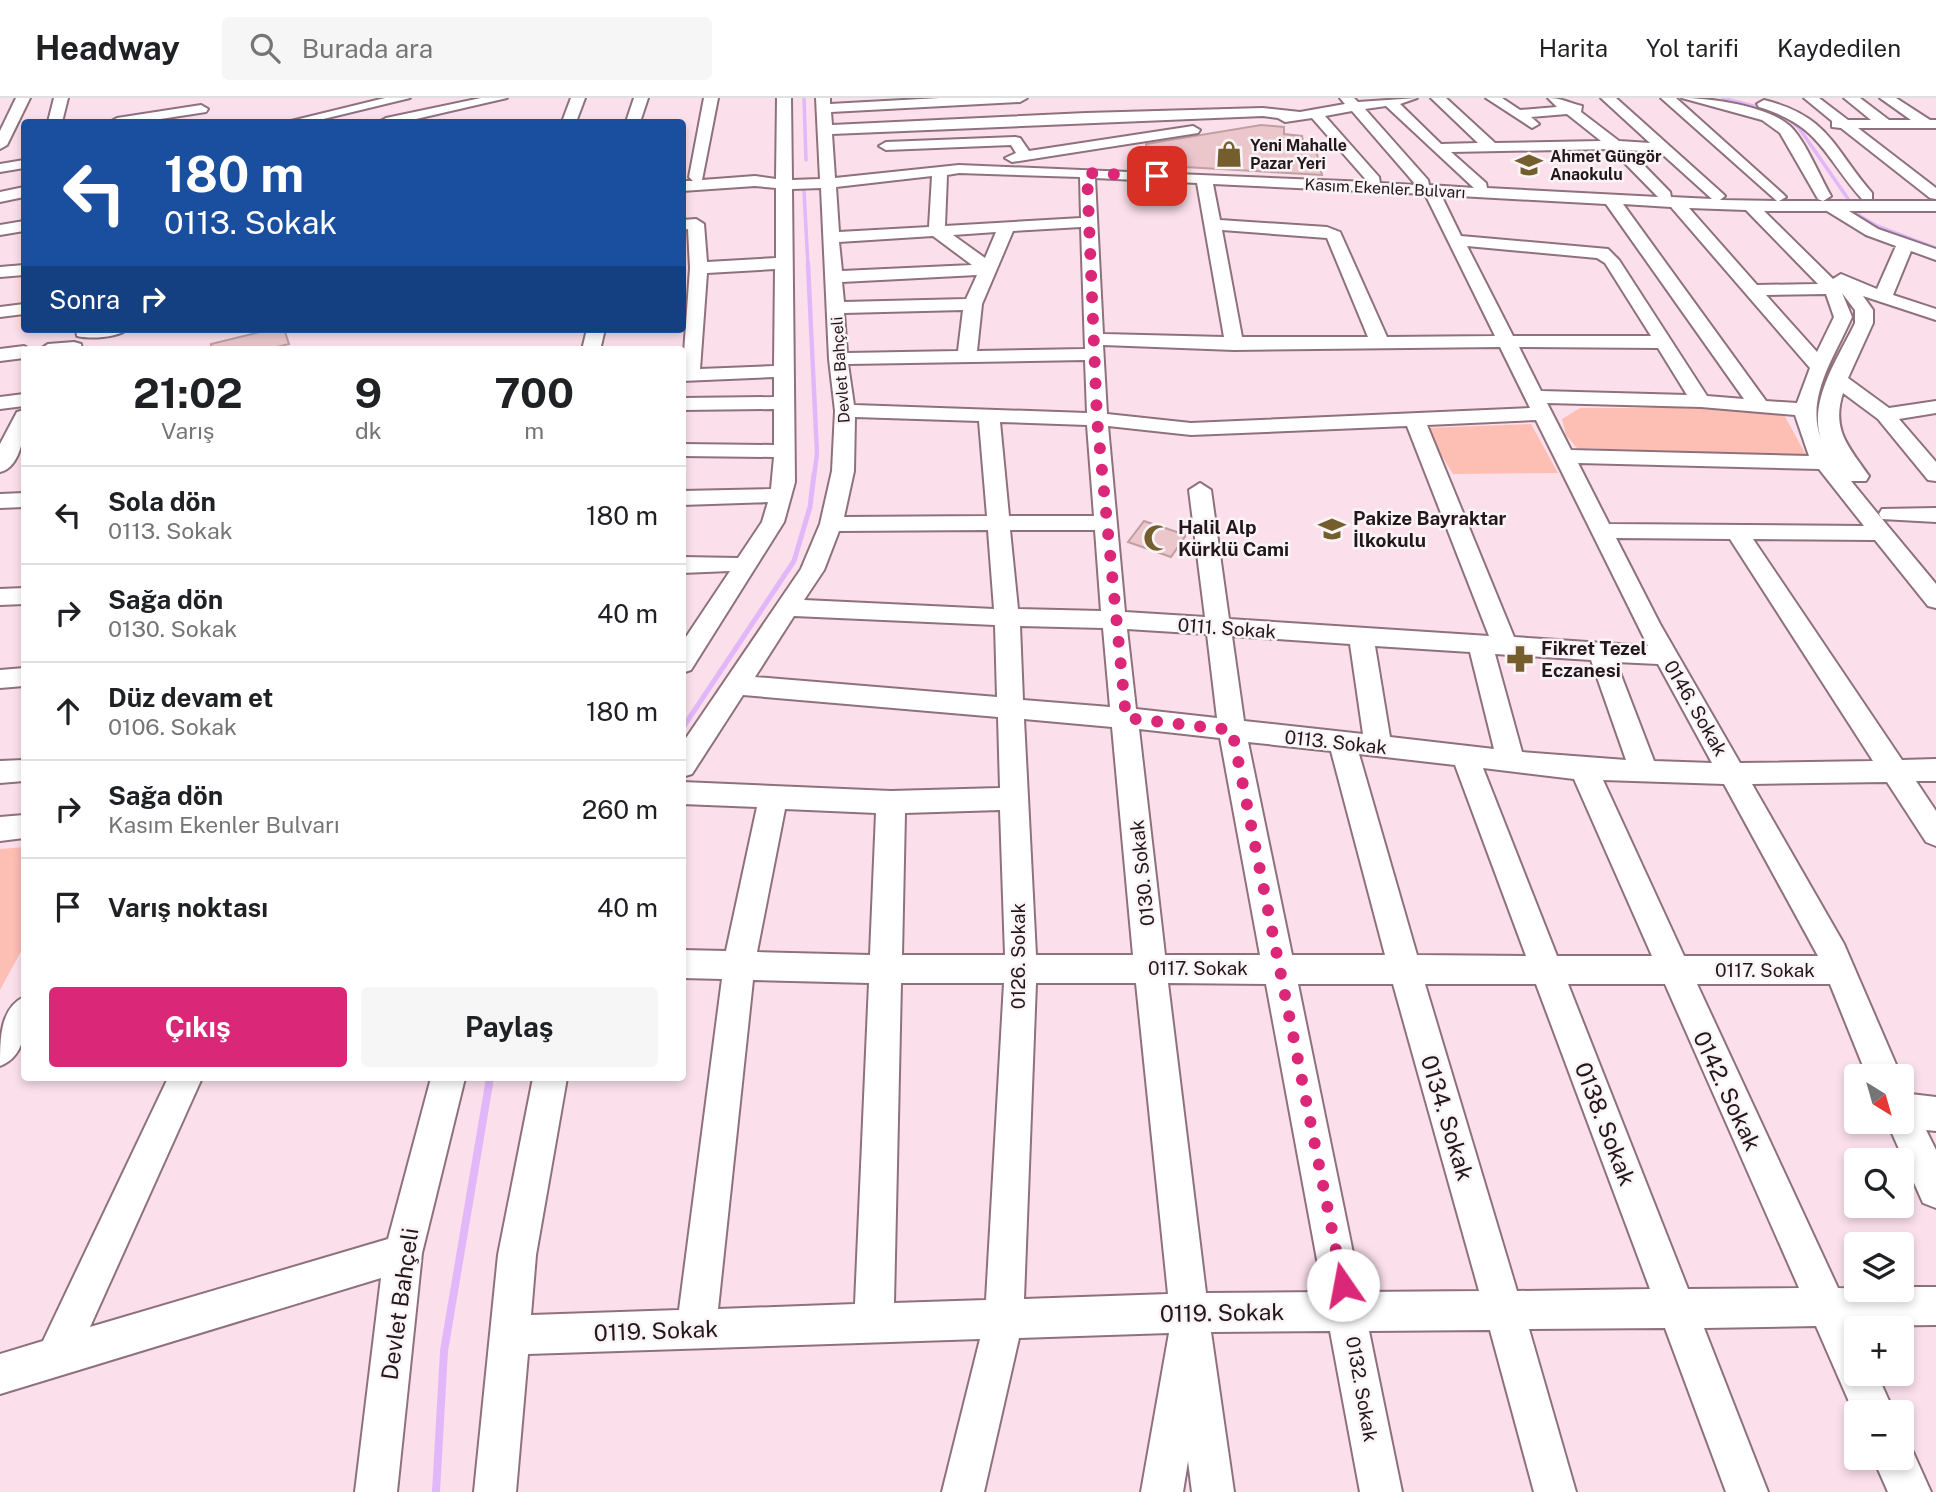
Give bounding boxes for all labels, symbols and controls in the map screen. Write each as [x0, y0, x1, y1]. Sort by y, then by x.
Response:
search box [222, 17, 712, 80]
text: Headway [35, 29, 180, 67]
icon: search [246, 29, 284, 67]
text: Burada ara [302, 33, 433, 64]
text: Harita [1539, 34, 1608, 62]
text: Yol tarifi [1646, 34, 1739, 62]
text: Kaydedilen [1777, 34, 1901, 62]
place label: Yeni Mahalle Pazar Yeri [1250, 136, 1347, 173]
shop icon: Yeni Mahalle Pazar Yeri [1214, 139, 1244, 169]
text: 180 m [164, 145, 304, 203]
pin [1127, 146, 1187, 206]
icon: left [49, 147, 140, 238]
place label: Ahmet Güngör Anaokulu [1550, 147, 1662, 184]
school or university icon: Ahmet Güngör Anaokulu [1514, 150, 1544, 180]
icon: arrive [1138, 157, 1176, 195]
street label: Kasım Ekenler Bulvarı [1304, 175, 1466, 202]
text: 0113. Sokak [164, 204, 337, 241]
icon: right [134, 280, 172, 318]
text: Sonra [49, 284, 120, 315]
street label: Devlet Bahçeli [827, 316, 854, 424]
text: 21:02 [133, 368, 243, 417]
text: 9 [355, 368, 382, 417]
text: 700 [494, 368, 574, 417]
text: Varış [161, 417, 214, 444]
text: dk [355, 417, 382, 444]
text: m [524, 417, 544, 444]
text: Sola dön [108, 486, 216, 517]
icon: left [49, 496, 87, 534]
text: 180 m [586, 500, 658, 531]
place label: Pakize Bayraktar İlkokulu [1353, 507, 1507, 551]
school or university icon: Pakize Bayraktar İlkokulu [1317, 514, 1347, 544]
place label: Halil Alp Kürklü Cami [1178, 516, 1289, 560]
text: 0113. Sokak [108, 517, 233, 544]
mosque icon: Halil Alp Kürklü Cami [1142, 523, 1172, 553]
text: Sağa dön [108, 584, 223, 615]
icon: right [49, 594, 87, 632]
text: 40 m [597, 598, 658, 629]
street label: 0111. Sokak [1177, 614, 1277, 642]
text: 0130. Sokak [108, 615, 237, 642]
place label: Fikret Tezel Eczanesi [1541, 637, 1647, 681]
pharmacy icon: Fikret Tezel Eczanesi [1505, 644, 1535, 674]
street label: 0146. Sokak [1660, 656, 1732, 760]
text: Düz devam et [108, 682, 273, 713]
icon: ahead [49, 692, 87, 730]
text: 180 m [586, 696, 658, 727]
text: 0106. Sokak [108, 713, 237, 740]
street label: 0113. Sokak [1284, 726, 1389, 758]
text: Sağa dön [108, 780, 223, 811]
icon: right [49, 790, 87, 828]
text: 260 m [582, 794, 658, 825]
text: Kasım Ekenler Bulvarı [108, 811, 340, 838]
street label: 0130. Sokak [1125, 818, 1159, 927]
icon: arrive [49, 888, 87, 926]
text: Varış noktası [108, 892, 268, 923]
text: 40 m [597, 892, 658, 923]
street label: 0126. Sokak [1007, 903, 1029, 1009]
street label: 0117. Sokak [1148, 957, 1248, 979]
street label: 0117. Sokak [1715, 959, 1815, 981]
button: Çıkış [49, 987, 347, 1067]
button: Paylaş [361, 987, 658, 1067]
street label: 0142. Sokak [1688, 1027, 1767, 1155]
street label: 0134. Sokak [1416, 1052, 1479, 1184]
street label: 0138. Sokak [1570, 1058, 1641, 1189]
north arrow [1844, 1064, 1914, 1134]
map controls [1844, 1064, 1914, 1470]
button: search [1844, 1148, 1914, 1218]
street label: Devlet Bahçeli [375, 1226, 424, 1382]
button: layers [1844, 1232, 1914, 1302]
position arrow [1306, 1248, 1380, 1322]
street label: 0119. Sokak [1160, 1298, 1285, 1327]
street label: 0119. Sokak [593, 1315, 719, 1346]
button: + [1844, 1316, 1914, 1386]
street label: 0132. Sokak [1342, 1335, 1382, 1444]
button: − [1844, 1400, 1914, 1470]

